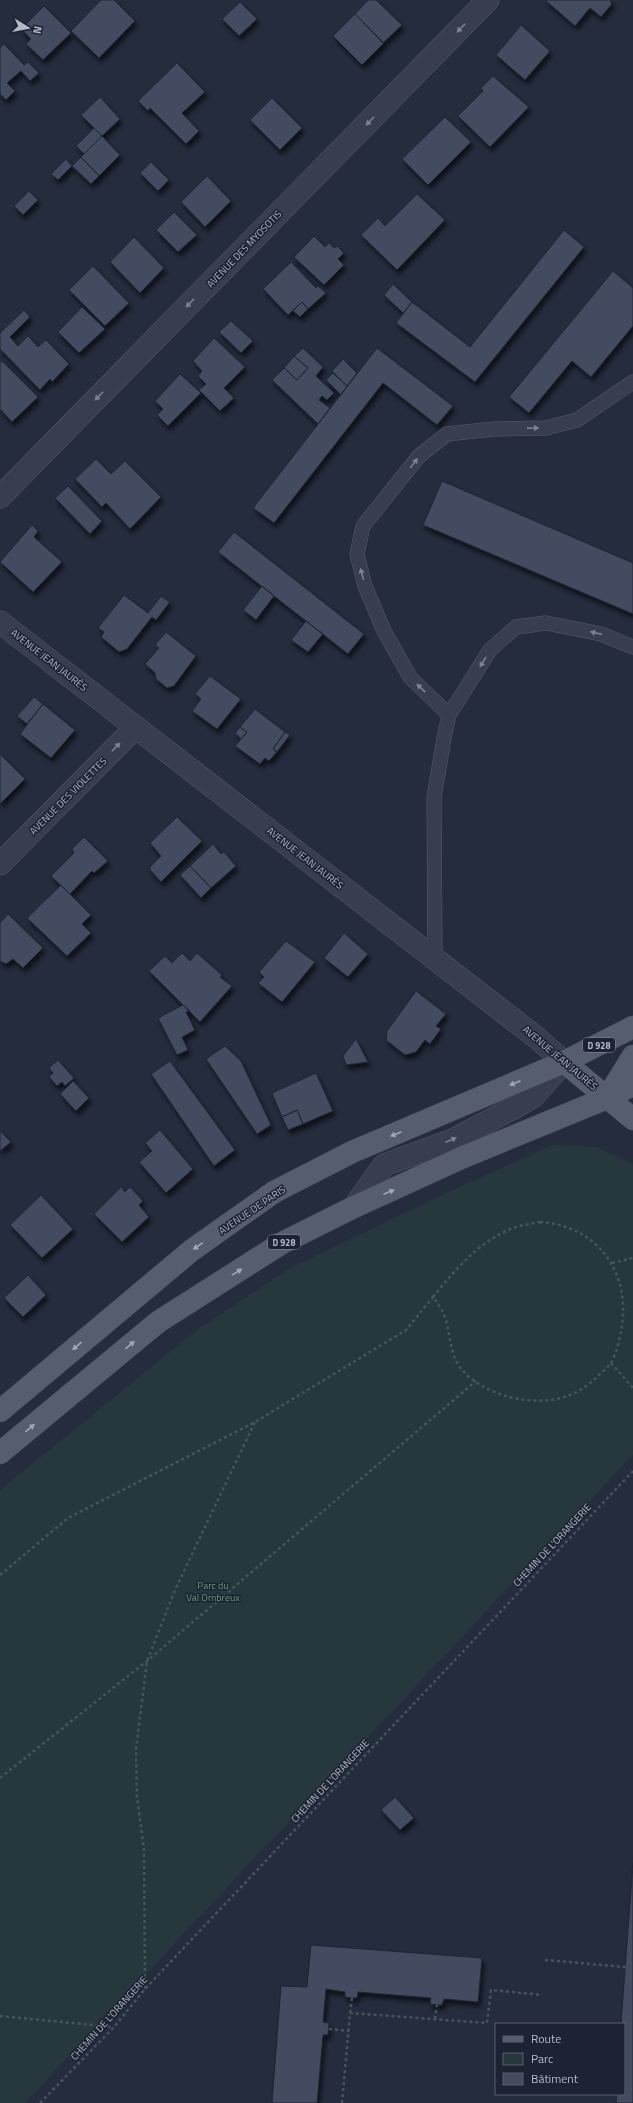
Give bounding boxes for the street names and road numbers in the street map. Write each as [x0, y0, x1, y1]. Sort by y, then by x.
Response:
street label: AVENUE DES MYOSOTIS [203, 207, 285, 291]
street label: AVENUE JEAN JAURÈS [7, 625, 91, 695]
street label: AVENUE DES VIOLETTES [26, 754, 110, 838]
street label: AVENUE JEAN JAURÈS [263, 823, 347, 893]
street label: AVENUE JEAN JAURÈS [519, 1022, 601, 1094]
road number: D 928 [583, 1038, 615, 1052]
street label: AVENUE DE PARIS [216, 1182, 288, 1238]
road number: D 928 [268, 1235, 300, 1249]
street label: CHEMIN DE L'ORANGERIE [509, 1500, 595, 1590]
street label: CHEMIN DE L'ORANGERIE [287, 1736, 373, 1826]
street label: CHEMIN DE L'ORANGERIE [67, 1972, 151, 2064]

